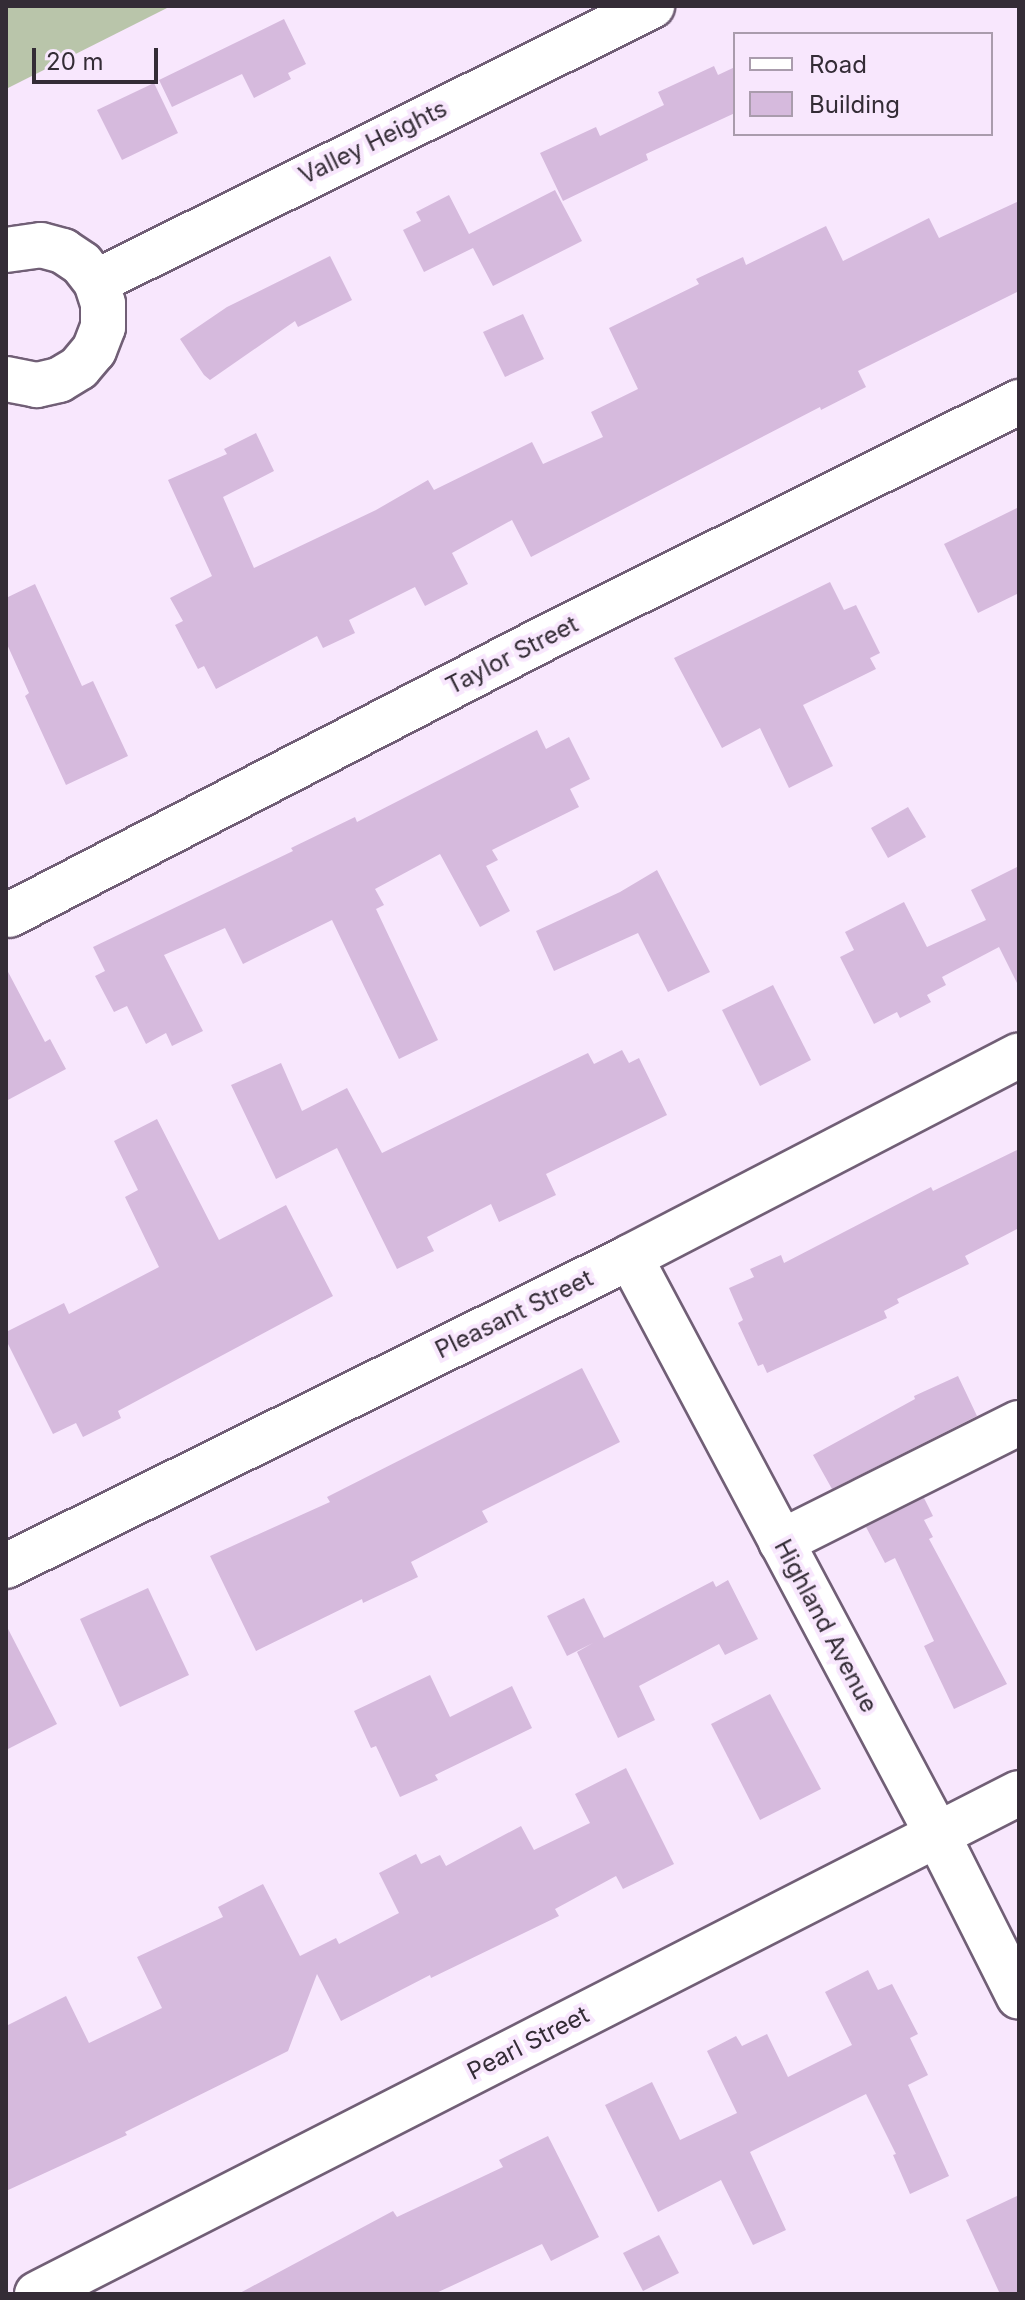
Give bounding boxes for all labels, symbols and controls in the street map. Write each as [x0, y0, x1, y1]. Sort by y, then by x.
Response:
scale bar [36, 32, 162, 82]
legend [733, 32, 993, 136]
text: 20 m [46, 47, 104, 76]
text: Road [809, 50, 867, 79]
text: Building [809, 90, 900, 119]
street label: Valley Heights [294, 94, 452, 190]
street label: Taylor Street [441, 609, 583, 701]
street label: Pleasant Street [431, 1263, 597, 1365]
street label: Highland Avenue [768, 1535, 884, 1717]
street label: Pearl Street [462, 2000, 594, 2086]

